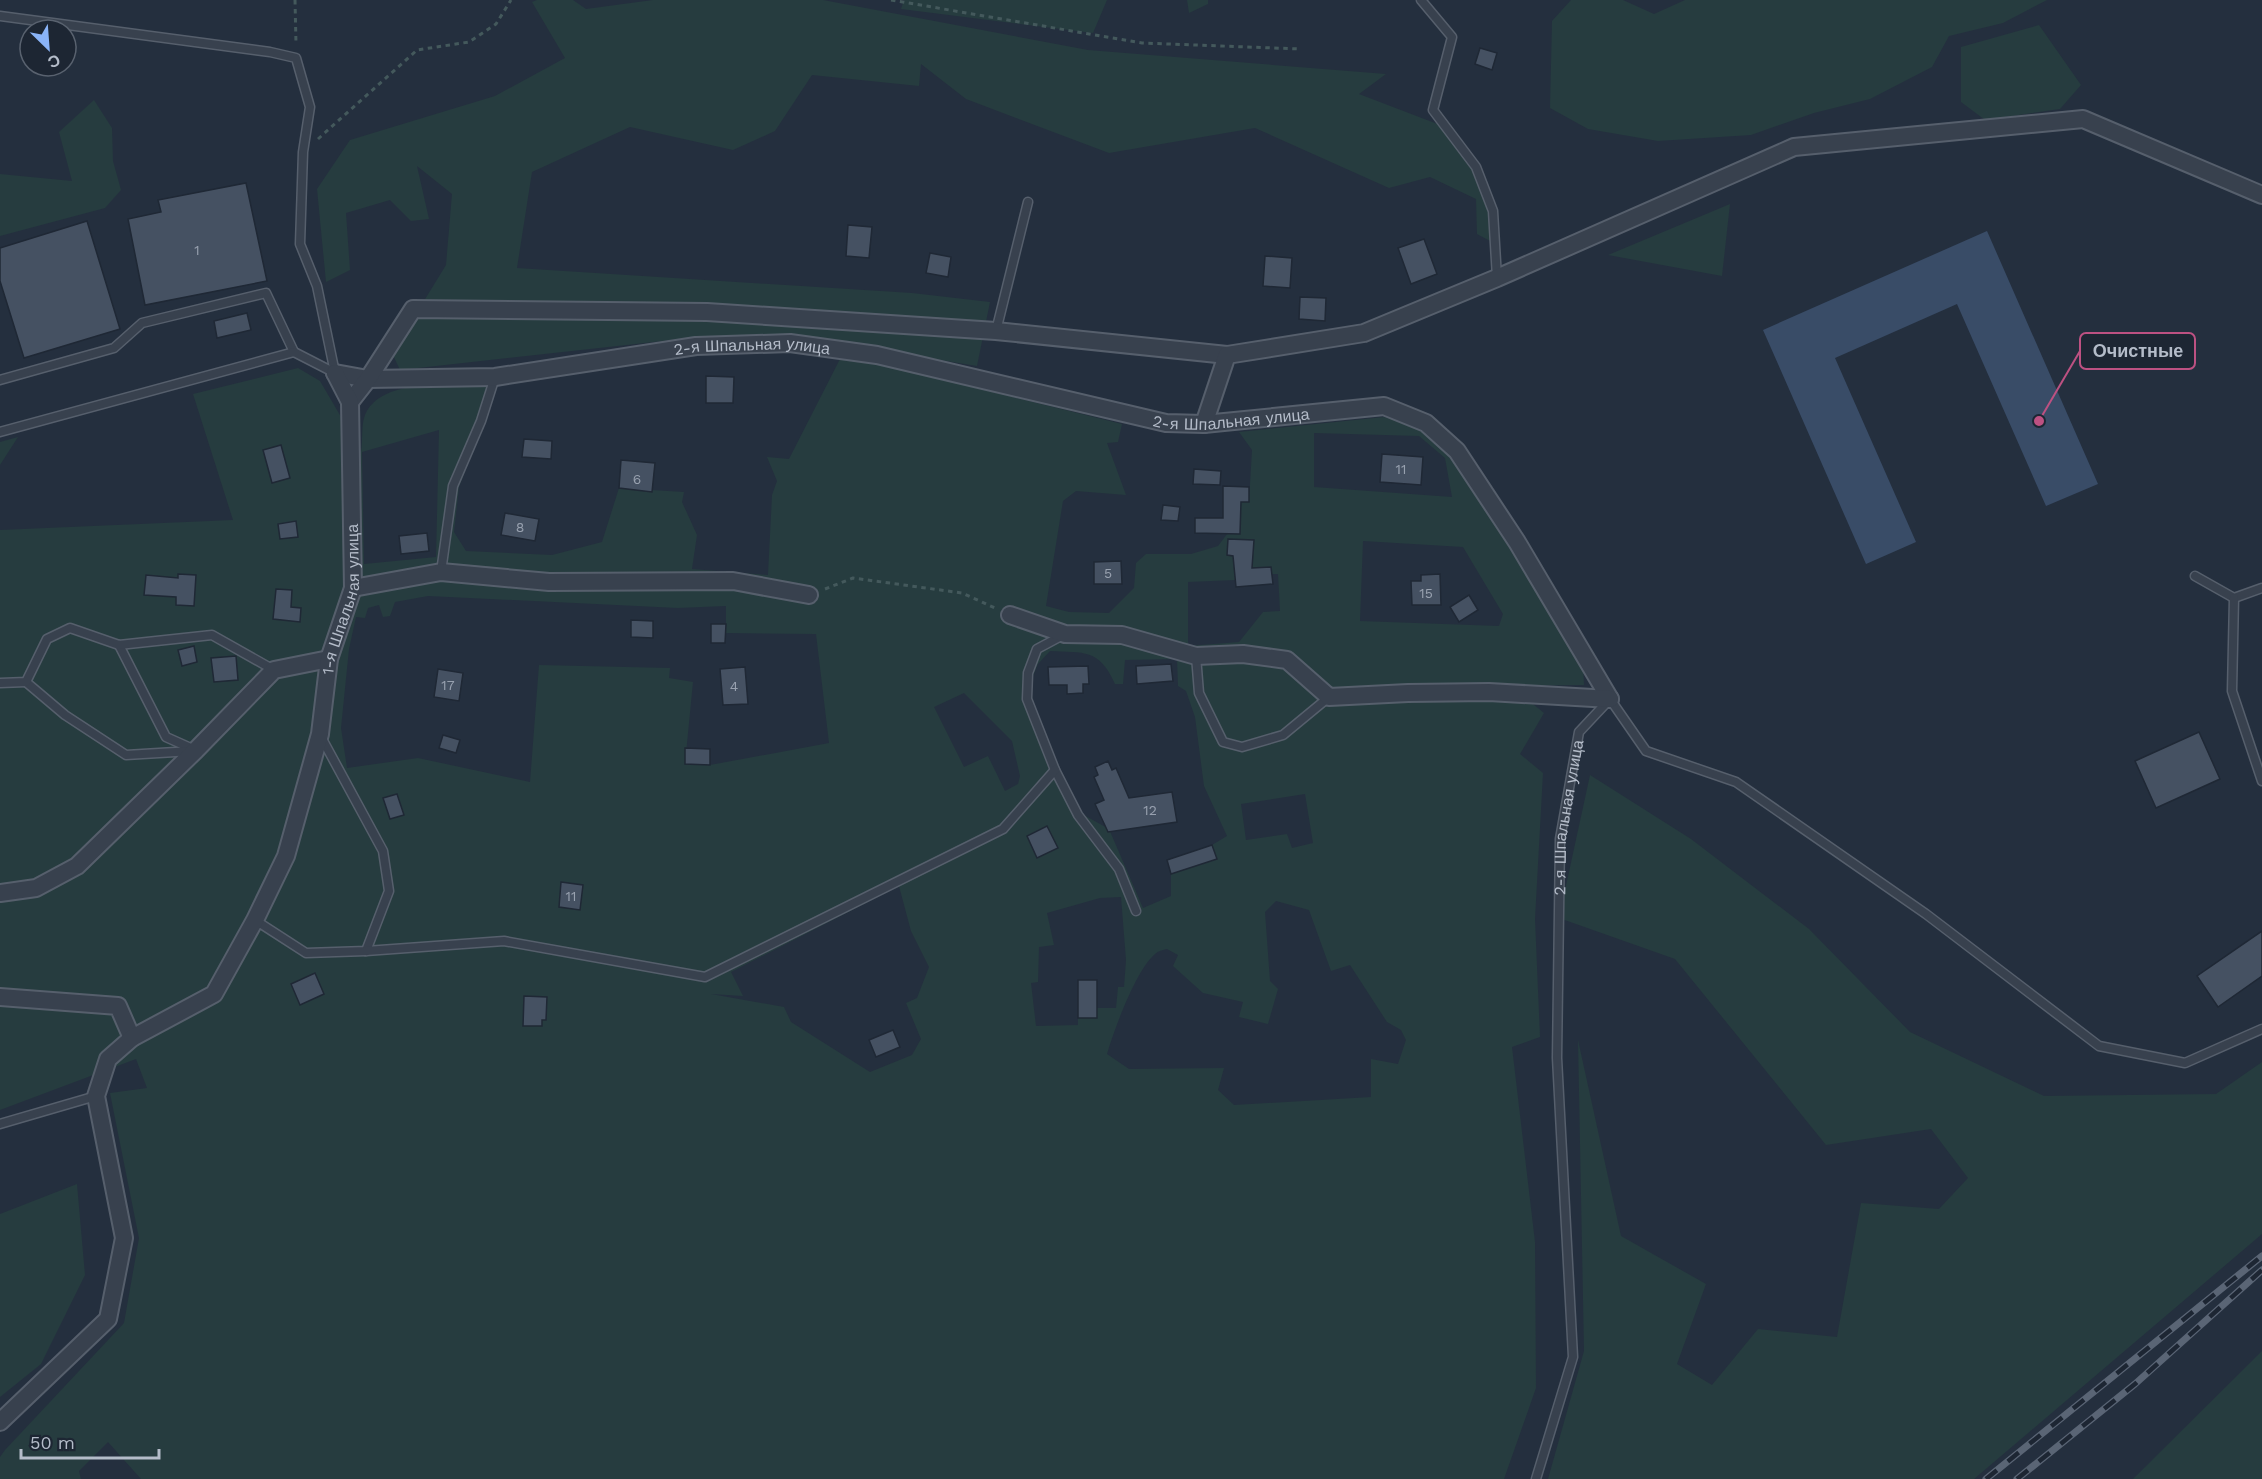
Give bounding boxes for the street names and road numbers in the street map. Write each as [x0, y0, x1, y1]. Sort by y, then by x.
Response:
street label: 2-я Шпальная улица [672, 333, 832, 359]
street label: 2-я Шпальная улица [1151, 404, 1310, 434]
street label: 1-я Шпальная улица [318, 524, 363, 676]
street label: 2-я Шпальная улица [1550, 738, 1587, 896]

